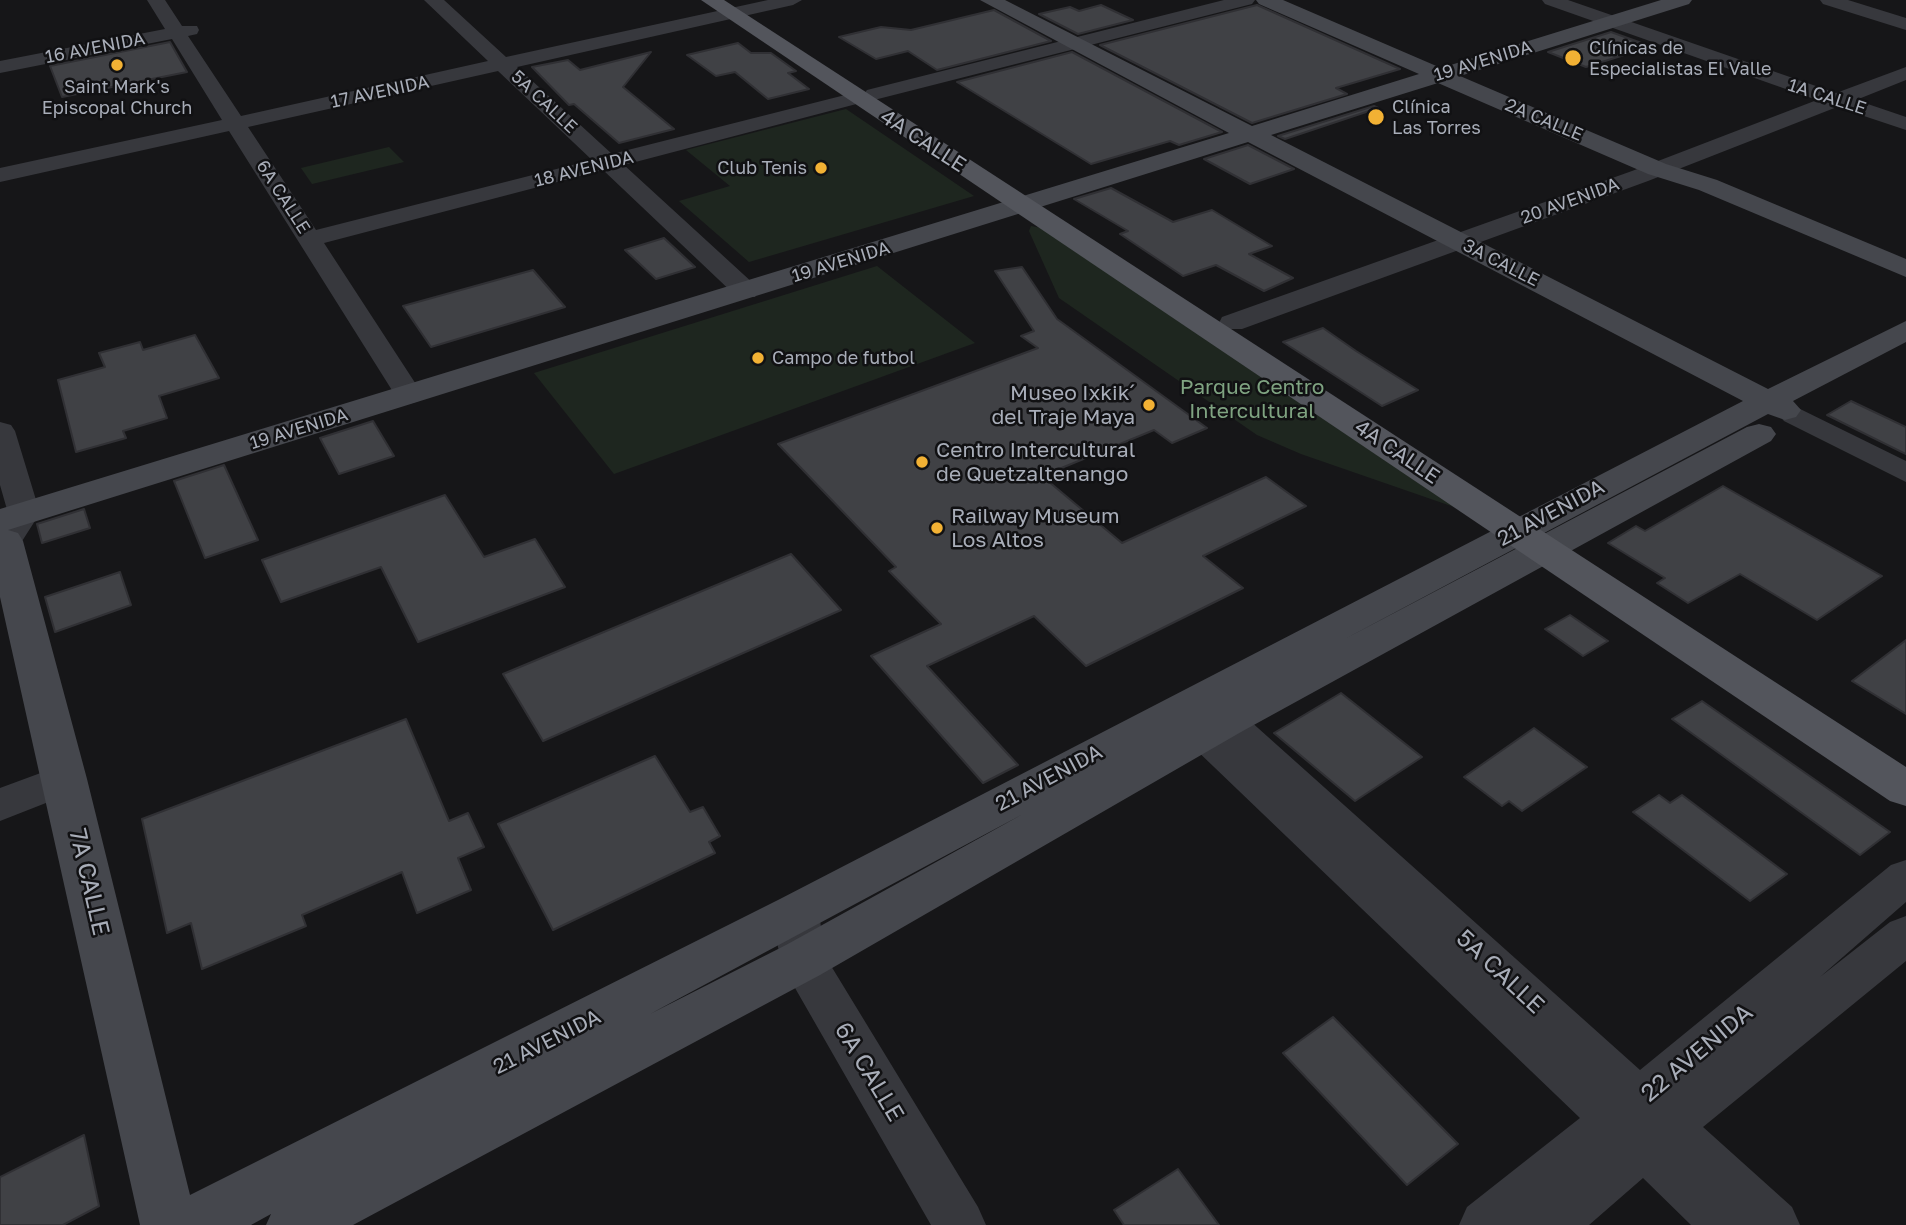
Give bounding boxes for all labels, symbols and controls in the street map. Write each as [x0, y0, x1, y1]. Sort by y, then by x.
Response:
street label: 16 AVENIDA [43, 28, 147, 68]
street label: 19 AVENIDA [1431, 36, 1535, 86]
place label: Clínicas de Especialistas El Valle [1589, 37, 1772, 80]
marker: Clínicas de Especialistas El Valle [1563, 48, 1583, 68]
marker: Saint Mark's Episcopal Church [109, 57, 125, 73]
street label: 5A CALLE [506, 66, 582, 138]
street label: 17 AVENIDA [329, 71, 431, 113]
street label: 1A CALLE [1785, 74, 1869, 120]
place label: Saint Mark's Episcopal Church [42, 76, 192, 119]
street label: 2A CALLE [1502, 94, 1586, 146]
place label: Clínica Las Torres [1392, 96, 1481, 138]
street label: 4A CALLE [876, 104, 970, 178]
marker: Clínica Las Torres [1366, 107, 1386, 127]
street label: 18 AVENIDA [532, 146, 636, 192]
street label: 6A CALLE [251, 156, 315, 238]
place label: Club Tenis [717, 157, 807, 179]
marker: Club Tenis [813, 160, 829, 176]
street label: 20 AVENIDA [1518, 173, 1622, 229]
street label: 3A CALLE [1459, 235, 1543, 291]
street label: 19 AVENIDA [789, 237, 893, 287]
place label: Campo de futbol [772, 347, 915, 369]
marker: Campo de futbol [750, 350, 766, 366]
park label: Parque Centro Intercultural [1180, 374, 1324, 424]
place label: Museo Ixkik´ del Traje Maya [991, 380, 1135, 430]
marker: Museo Ixkik´ del Traje Maya [1141, 397, 1157, 413]
street label: 19 AVENIDA [247, 404, 351, 454]
street label: 4A CALLE [1350, 414, 1444, 490]
place label: Centro Intercultural de Quetzaltenango [936, 437, 1135, 487]
marker: Centro Intercultural de Quetzaltenango [914, 454, 930, 470]
street label: 21 AVENIDA [1493, 474, 1609, 552]
place label: Railway Museum Los Altos [951, 503, 1119, 553]
marker: Railway Museum Los Altos [929, 520, 945, 536]
street label: 21 AVENIDA [991, 739, 1107, 817]
street label: 7A CALLE [63, 826, 115, 938]
street label: 5A CALLE [1450, 924, 1550, 1020]
street label: 22 AVENIDA [1635, 998, 1759, 1108]
street label: 21 AVENIDA [489, 1004, 605, 1080]
street label: 6A CALLE [828, 1017, 910, 1127]

